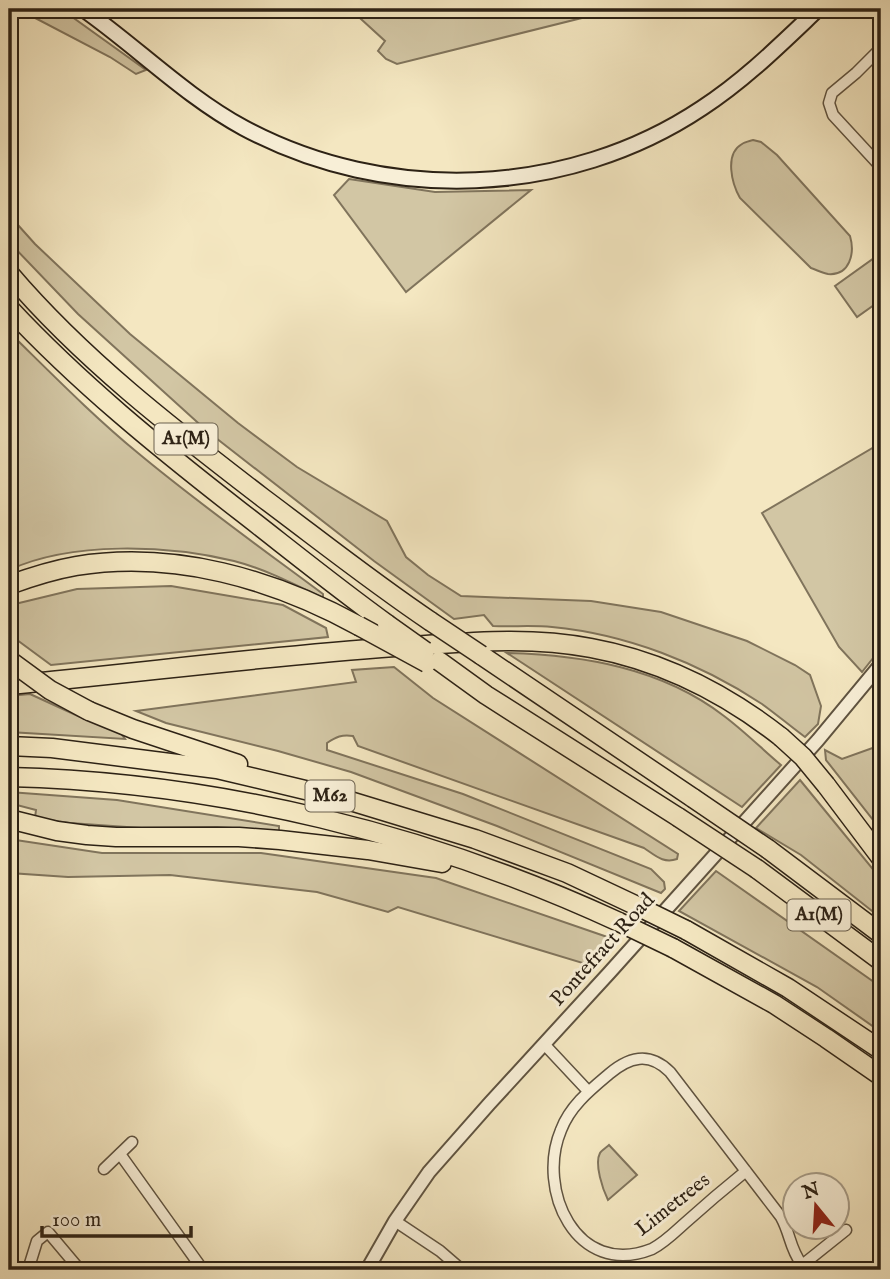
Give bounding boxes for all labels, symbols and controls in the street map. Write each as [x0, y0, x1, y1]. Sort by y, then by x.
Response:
road number: A1(M) [154, 424, 218, 454]
road number: M62 [306, 780, 354, 811]
street label: Pontefract Road [545, 887, 662, 1012]
road number: A1(M) [788, 900, 850, 931]
street label: Limetrees [630, 1167, 716, 1243]
north arrow [782, 1170, 852, 1240]
text: N [799, 1178, 823, 1206]
scale bar [42, 1195, 191, 1239]
text: 100 m [52, 1207, 101, 1234]

